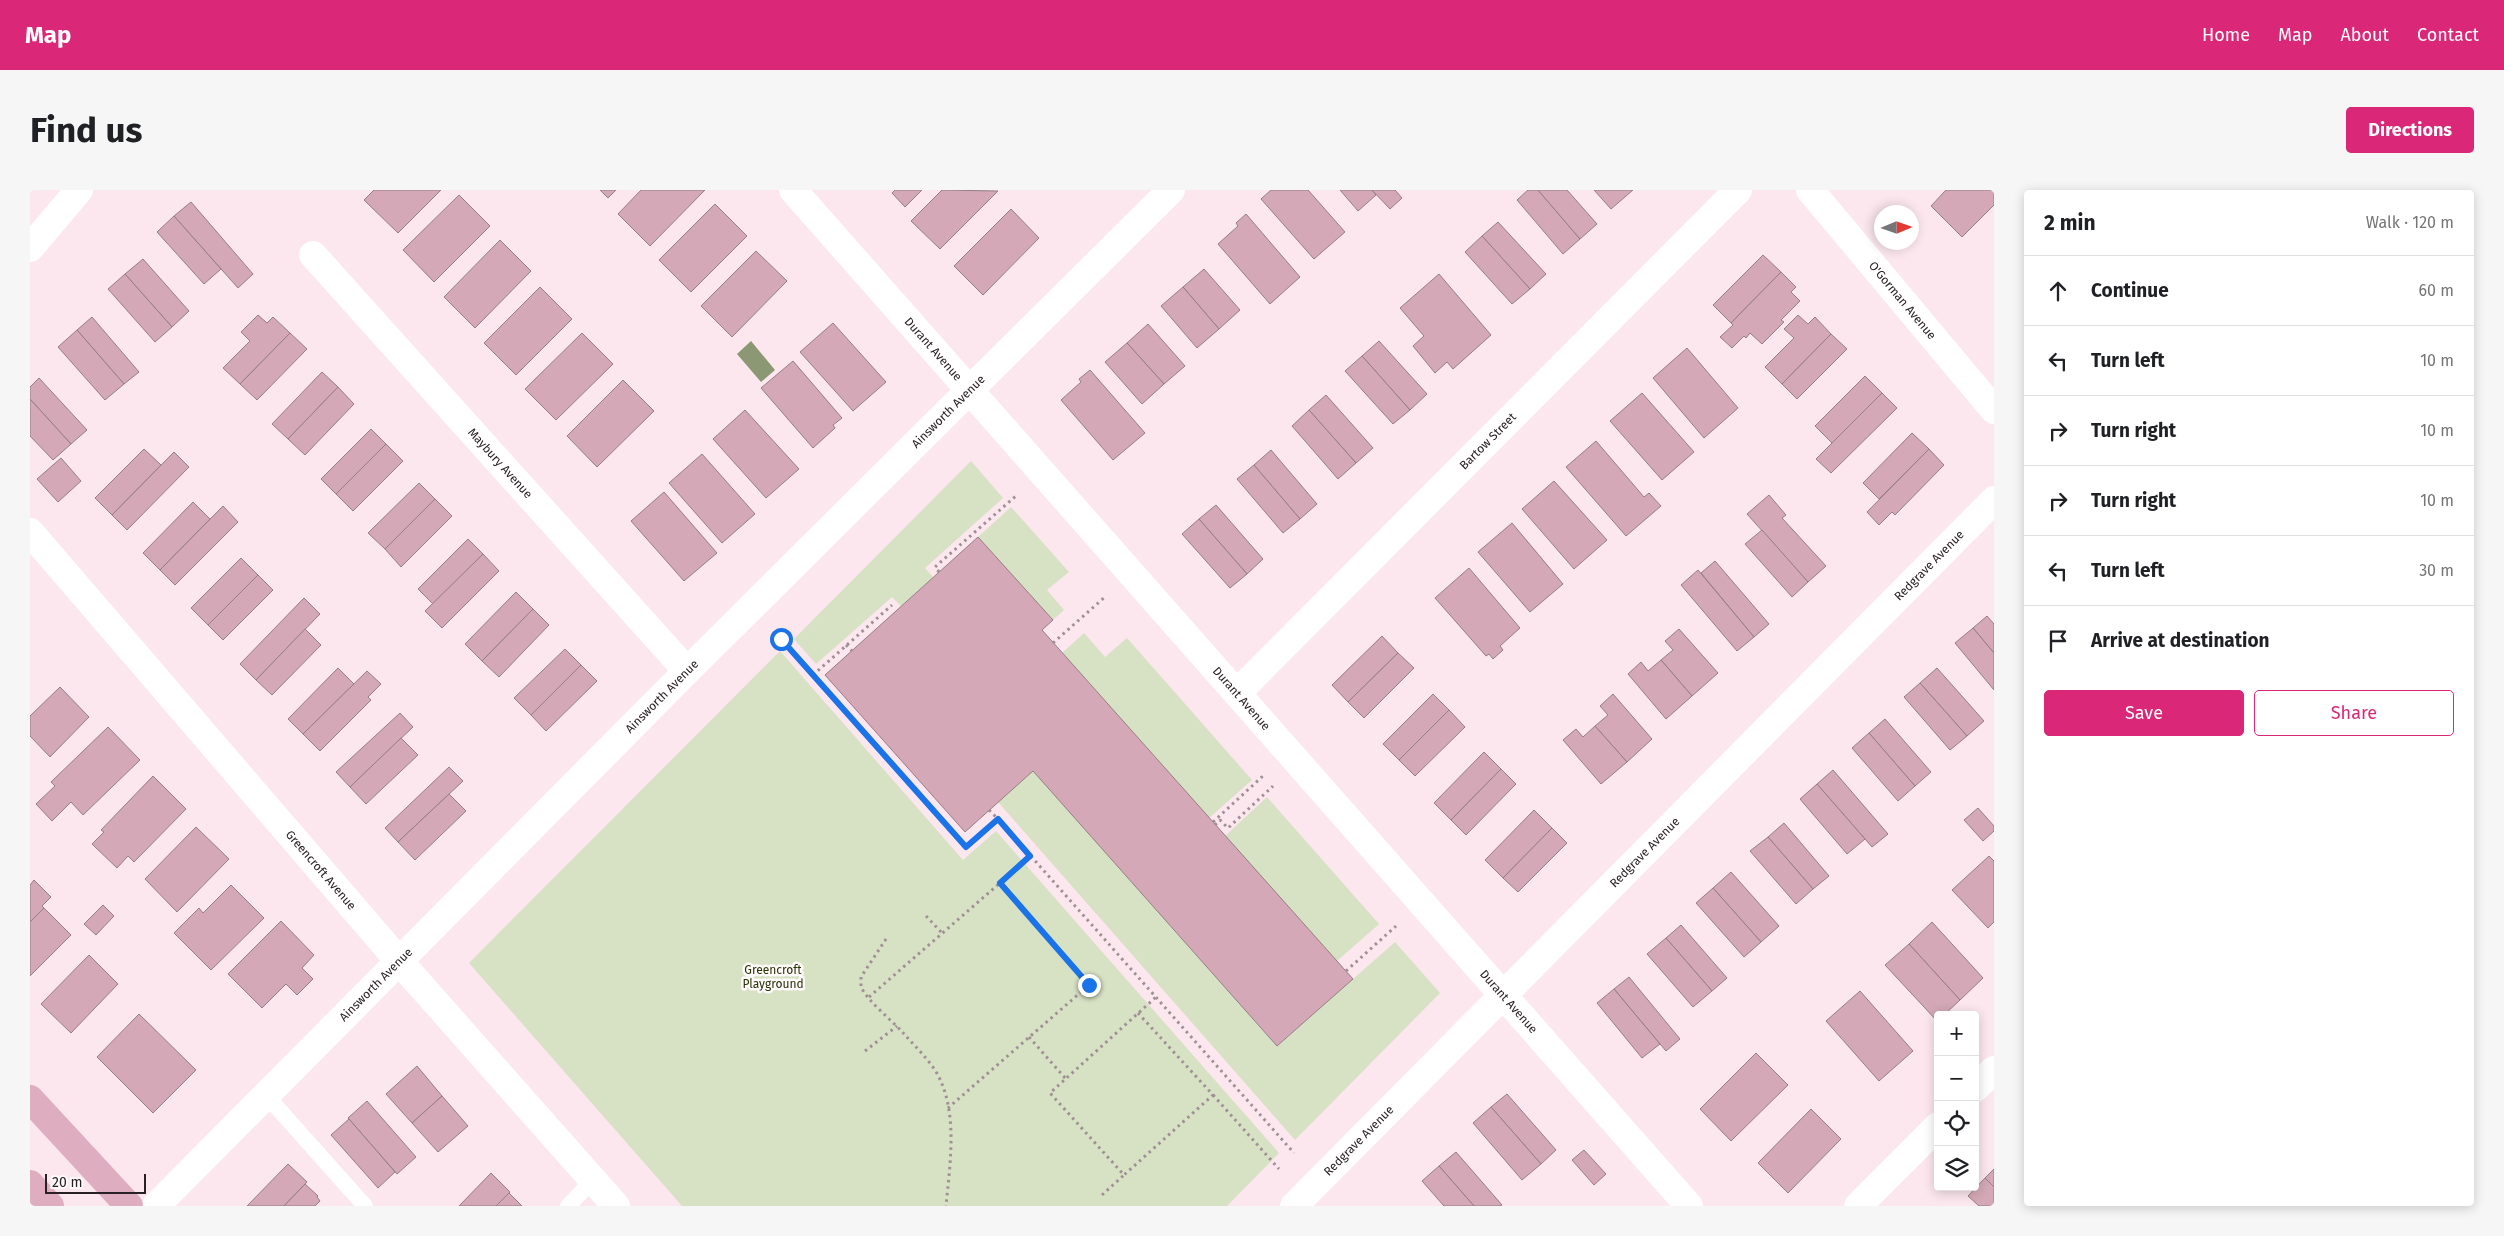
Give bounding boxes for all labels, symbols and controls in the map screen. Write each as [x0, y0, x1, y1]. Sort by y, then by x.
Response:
text: Map [25, 21, 71, 49]
text: Home [2202, 24, 2250, 46]
text: Map [2278, 24, 2312, 46]
text: About [2340, 24, 2389, 46]
text: Contact [2417, 24, 2479, 46]
button: Directions [2346, 107, 2474, 153]
text: Find us [30, 109, 142, 151]
north arrow [1874, 205, 1919, 250]
text: 2 min [2044, 210, 2096, 236]
text: Walk · 120 m [2366, 213, 2454, 232]
street label: O'Gorman Avenue [1866, 259, 1939, 342]
icon: ahead [2044, 277, 2072, 305]
text: Continue [2091, 279, 2169, 302]
text: 60 m [2419, 281, 2454, 300]
street label: Durant Avenue [902, 314, 965, 384]
icon: left [2044, 347, 2072, 375]
text: Turn left [2091, 349, 2165, 372]
text: 10 m [2420, 351, 2454, 370]
street label: Ainsworth Avenue [909, 372, 988, 451]
street label: Bartow Street [1457, 410, 1519, 472]
icon: right [2044, 417, 2072, 445]
text: Turn right [2091, 419, 2176, 442]
text: 10 m [2420, 421, 2454, 440]
street label: Maybury Avenue [465, 425, 535, 501]
icon: right [2044, 487, 2072, 515]
text: Turn right [2091, 489, 2176, 512]
text: 10 m [2420, 491, 2454, 510]
street label: Redgrave Avenue [1891, 527, 1967, 603]
icon: left [2044, 557, 2072, 585]
text: Turn left [2091, 559, 2165, 582]
text: 30 m [2419, 561, 2454, 580]
icon: arrive [2044, 627, 2072, 655]
route start [770, 628, 793, 651]
text: Arrive at destination [2091, 629, 2270, 652]
street label: Ainsworth Avenue [622, 657, 701, 736]
street label: Durant Avenue [1210, 664, 1273, 733]
button: Save [2044, 690, 2244, 736]
button: Share [2254, 690, 2454, 736]
street label: Redgrave Avenue [1607, 814, 1682, 890]
street label: Greencroft Avenue [283, 827, 359, 913]
street label: Ainsworth Avenue [336, 945, 415, 1024]
park label: Greencroft Playground [742, 963, 804, 991]
street label: Durant Avenue [1477, 967, 1540, 1036]
route end [1078, 974, 1101, 997]
map controls [1934, 1011, 1979, 1191]
button: + [1934, 1011, 1979, 1056]
button: − [1934, 1056, 1979, 1101]
button: locate [1934, 1101, 1979, 1146]
street label: Redgrave Avenue [1321, 1103, 1397, 1179]
button: layers [1934, 1146, 1979, 1191]
scale bar [45, 1171, 146, 1194]
text: 20 m [52, 1174, 82, 1191]

